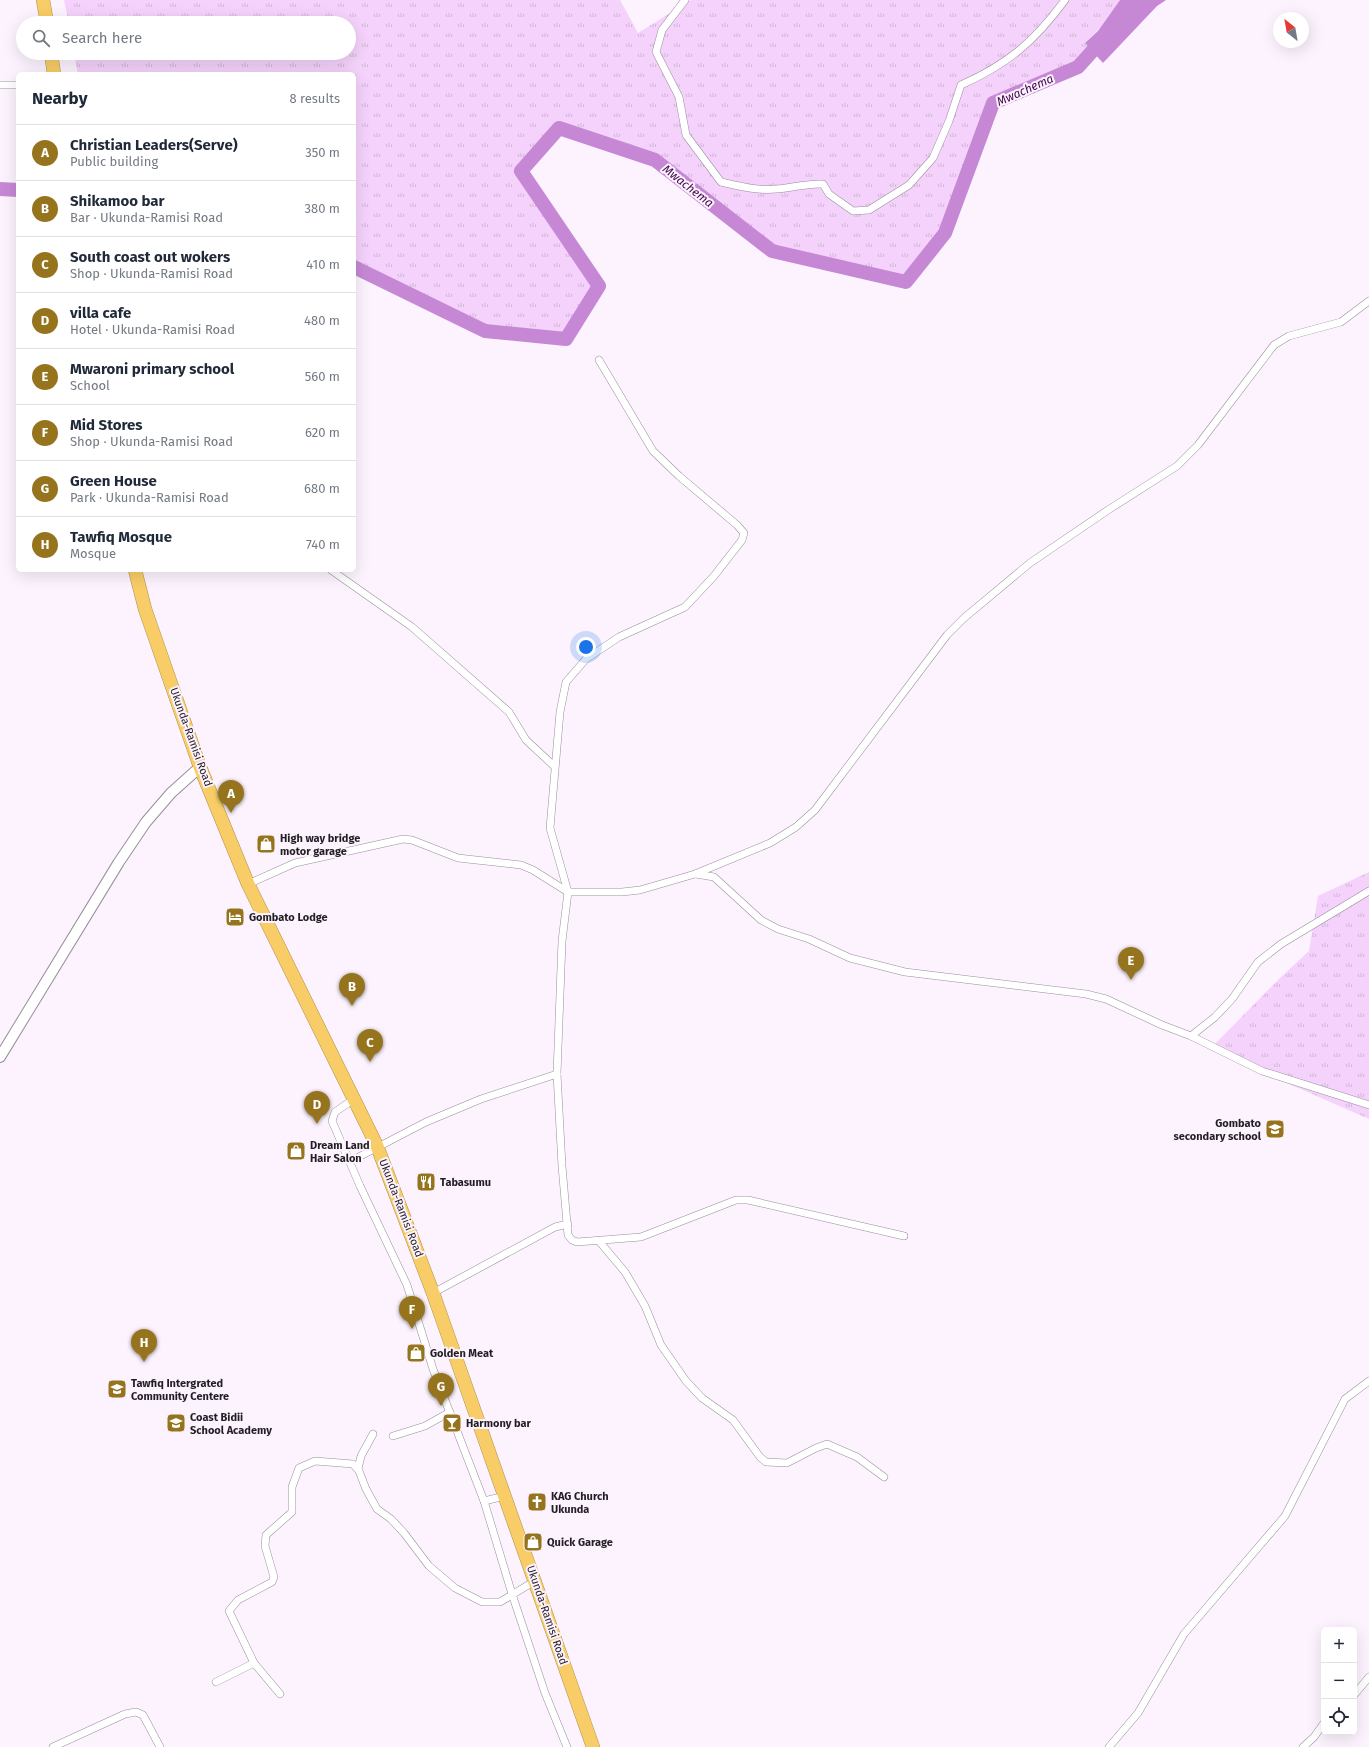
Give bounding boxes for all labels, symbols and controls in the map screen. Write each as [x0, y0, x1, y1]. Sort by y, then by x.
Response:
north arrow [1273, 12, 1309, 48]
search box [16, 16, 356, 60]
icon: search [30, 27, 52, 49]
text: Search here [62, 29, 142, 47]
water label: Mwachema [995, 71, 1056, 109]
text: Nearby [32, 88, 87, 109]
text: 8 results [289, 91, 340, 106]
text: Christian Leaders(Serve) [70, 136, 238, 154]
text: A [41, 145, 49, 160]
text: 350 m [305, 145, 340, 160]
text: Public building [70, 154, 158, 169]
water label: Mwachema [660, 162, 716, 210]
text: Shikamoo bar [70, 192, 165, 210]
text: B [41, 201, 49, 216]
text: 380 m [305, 201, 340, 216]
text: Bar · Ukunda-Ramisi Road [70, 210, 223, 225]
text: South coast out wokers [70, 248, 230, 266]
text: C [41, 257, 49, 272]
text: 410 m [306, 257, 340, 272]
text: Shop · Ukunda-Ramisi Road [70, 266, 233, 281]
text: villa cafe [70, 304, 131, 322]
text: D [41, 313, 49, 328]
text: 480 m [304, 313, 340, 328]
text: Hotel · Ukunda-Ramisi Road [70, 322, 235, 337]
text: Mwaroni primary school [70, 360, 234, 378]
text: E [42, 369, 48, 384]
text: 560 m [305, 369, 340, 384]
text: School [70, 378, 110, 393]
text: Mid Stores [70, 416, 143, 434]
text: F [42, 425, 48, 440]
text: 620 m [305, 425, 340, 440]
text: Shop · Ukunda-Ramisi Road [70, 434, 233, 449]
text: Green House [70, 472, 157, 490]
text: G [41, 481, 49, 496]
text: 680 m [304, 481, 340, 496]
text: Park · Ukunda-Ramisi Road [70, 490, 229, 505]
text: Tawfiq Mosque [70, 528, 172, 546]
text: H [41, 537, 49, 552]
text: 740 m [306, 537, 340, 552]
text: Mosque [70, 546, 116, 561]
your location [576, 637, 596, 657]
street label: Ukunda-Ramisi Road [167, 686, 215, 788]
pin: A [218, 780, 244, 813]
place label: High way bridge motor garage [280, 832, 360, 858]
shop icon: High way bridge motor garage [255, 833, 277, 855]
hotel icon: Gombato Lodge [224, 906, 246, 928]
place label: Gombato Lodge [249, 911, 328, 924]
pin: E [1118, 947, 1144, 980]
pin: B [339, 973, 365, 1006]
pin: C [357, 1029, 383, 1062]
pin: D [304, 1091, 330, 1124]
place label: Gombato secondary school [1173, 1117, 1262, 1143]
school or university icon: Gombato secondary school [1264, 1118, 1286, 1140]
place label: Dream Land Hair Salon [310, 1139, 370, 1165]
shop icon: Dream Land Hair Salon [285, 1140, 307, 1162]
street label: Ukunda-Ramisi Road [376, 1157, 426, 1259]
restaurant icon: Tabasumu [415, 1171, 437, 1193]
place label: Tabasumu [440, 1176, 491, 1189]
pin: F [399, 1296, 425, 1329]
pin: H [131, 1329, 157, 1362]
shop icon: Golden Meat [405, 1342, 427, 1364]
place label: Golden Meat [430, 1347, 494, 1360]
pin: G [428, 1373, 454, 1406]
place label: Tawfiq Intergrated Community Centere [131, 1377, 229, 1403]
school or university icon: Tawfiq Intergrated Community Centere [106, 1378, 128, 1400]
place label: Coast Bidii School Academy [190, 1411, 272, 1437]
school or university icon: Coast Bidii School Academy [165, 1412, 187, 1434]
bar icon: Harmony bar [441, 1412, 463, 1434]
place label: Harmony bar [466, 1417, 532, 1430]
place label: KAG Church Ukunda [551, 1490, 609, 1516]
church icon: KAG Church Ukunda [526, 1491, 548, 1513]
shop icon: Quick Garage [522, 1531, 544, 1553]
place label: Quick Garage [547, 1536, 613, 1549]
street label: Ukunda-Ramisi Road [524, 1564, 570, 1666]
map controls [1321, 1627, 1357, 1735]
button: + [1321, 1627, 1357, 1663]
button: − [1321, 1663, 1357, 1699]
button: locate [1321, 1699, 1357, 1735]

